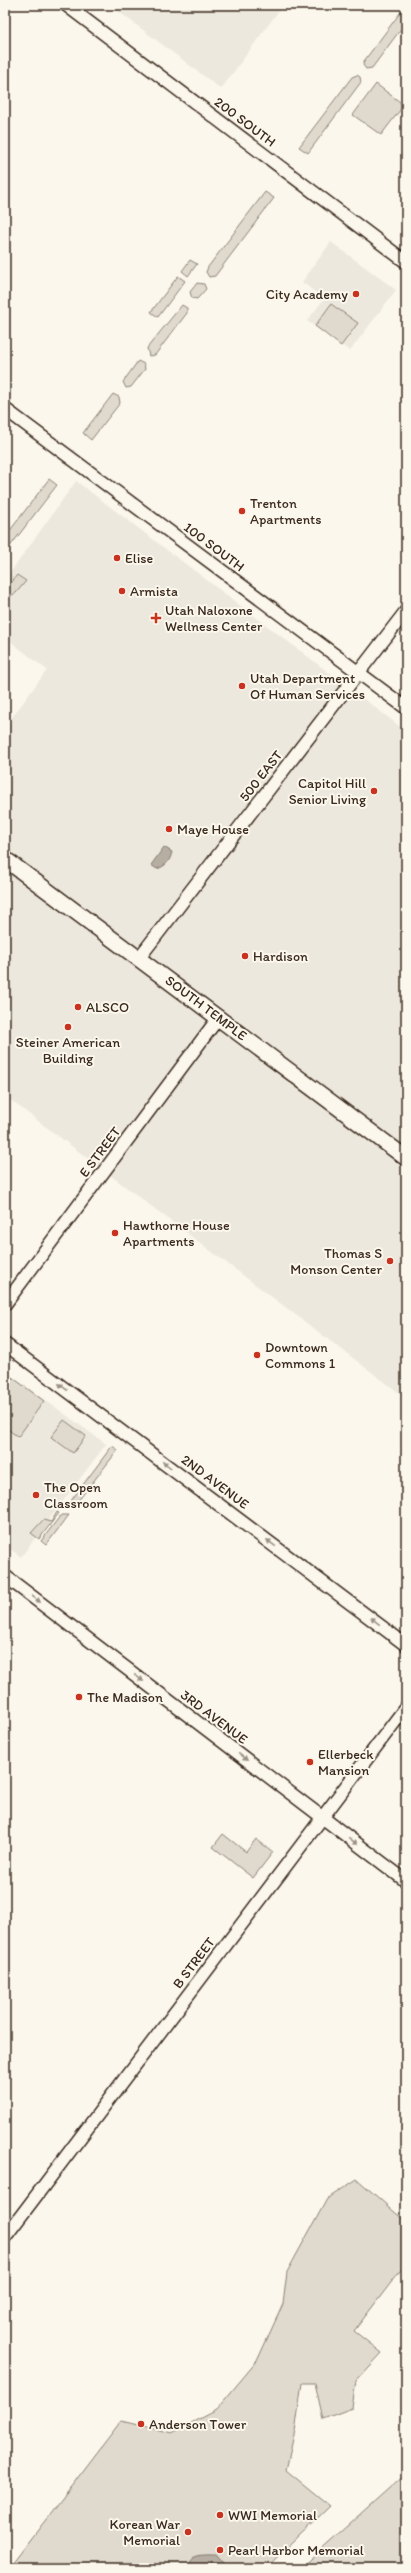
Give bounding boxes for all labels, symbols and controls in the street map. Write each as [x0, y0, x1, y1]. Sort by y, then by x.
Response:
street label: 200 SOUTH [211, 93, 279, 151]
place label: City Academy [266, 286, 348, 303]
marker: City Academy [351, 289, 361, 299]
place label: Trenton Apartments [250, 495, 322, 528]
marker: Trenton Apartments [237, 506, 247, 516]
street label: 100 SOUTH [180, 519, 248, 575]
place label: Elise [125, 550, 154, 567]
marker: Elise [112, 553, 122, 563]
place label: Armista [130, 583, 178, 600]
marker: Armista [117, 586, 127, 596]
place label: Utah Naloxone Wellness Center [165, 602, 263, 635]
marker: Utah Naloxone Wellness Center [150, 612, 162, 624]
place label: Utah Department Of Human Services [250, 670, 365, 703]
marker: Utah Department Of Human Services [237, 681, 247, 691]
street label: 500 EAST [236, 747, 286, 805]
place label: Capitol Hill Senior Living [289, 775, 367, 808]
marker: Capitol Hill Senior Living [369, 786, 379, 796]
place label: Maye House [177, 821, 249, 838]
marker: Maye House [164, 824, 174, 834]
place label: Hardison [253, 948, 308, 965]
marker: Hardison [240, 951, 250, 961]
street label: SOUTH TEMPLE [162, 972, 250, 1044]
place label: ALSCO [86, 999, 129, 1016]
marker: ALSCO [73, 1002, 83, 1012]
marker: Steiner American Building [63, 1022, 73, 1032]
place label: Steiner American Building [16, 1034, 120, 1067]
street label: E STREET [76, 1123, 125, 1181]
place label: Hawthorne House Apartments [123, 1217, 230, 1250]
marker: Hawthorne House Apartments [110, 1228, 120, 1238]
place label: Thomas S Monson Center [290, 1245, 382, 1278]
marker: Thomas S Monson Center [385, 1256, 395, 1266]
place label: Downtown Commons 1 [265, 1339, 336, 1372]
marker: Downtown Commons 1 [252, 1350, 262, 1360]
one-way arrow [58, 1383, 68, 1391]
street label: 2ND AVENUE [178, 1451, 252, 1513]
one-way arrow [162, 1461, 172, 1469]
place label: The Open Classroom [44, 1479, 109, 1512]
marker: The Open Classroom [31, 1490, 41, 1500]
one-way arrow [266, 1539, 277, 1547]
one-way arrow [31, 1595, 41, 1603]
one-way arrow [369, 1617, 380, 1626]
one-way arrow [134, 1674, 145, 1682]
street label: 3RD AVENUE [177, 1686, 251, 1748]
place label: The Madison [87, 1689, 163, 1706]
marker: The Madison [74, 1692, 84, 1702]
place label: Ellerbeck Mansion [318, 1746, 374, 1779]
one-way arrow [237, 1753, 248, 1761]
marker: Ellerbeck Mansion [305, 1757, 315, 1767]
one-way arrow [348, 1837, 359, 1845]
street label: B STREET [169, 1934, 219, 1992]
place label: Anderson Tower [149, 2416, 247, 2433]
marker: Anderson Tower [136, 2419, 146, 2429]
place label: WWI Memorial [228, 2507, 317, 2524]
marker: WWI Memorial [215, 2510, 225, 2520]
place label: Korean War Memorial [110, 2516, 180, 2549]
marker: Korean War Memorial [183, 2527, 193, 2537]
place label: Pearl Harbor Memorial [228, 2542, 364, 2559]
marker: Pearl Harbor Memorial [215, 2545, 225, 2555]

